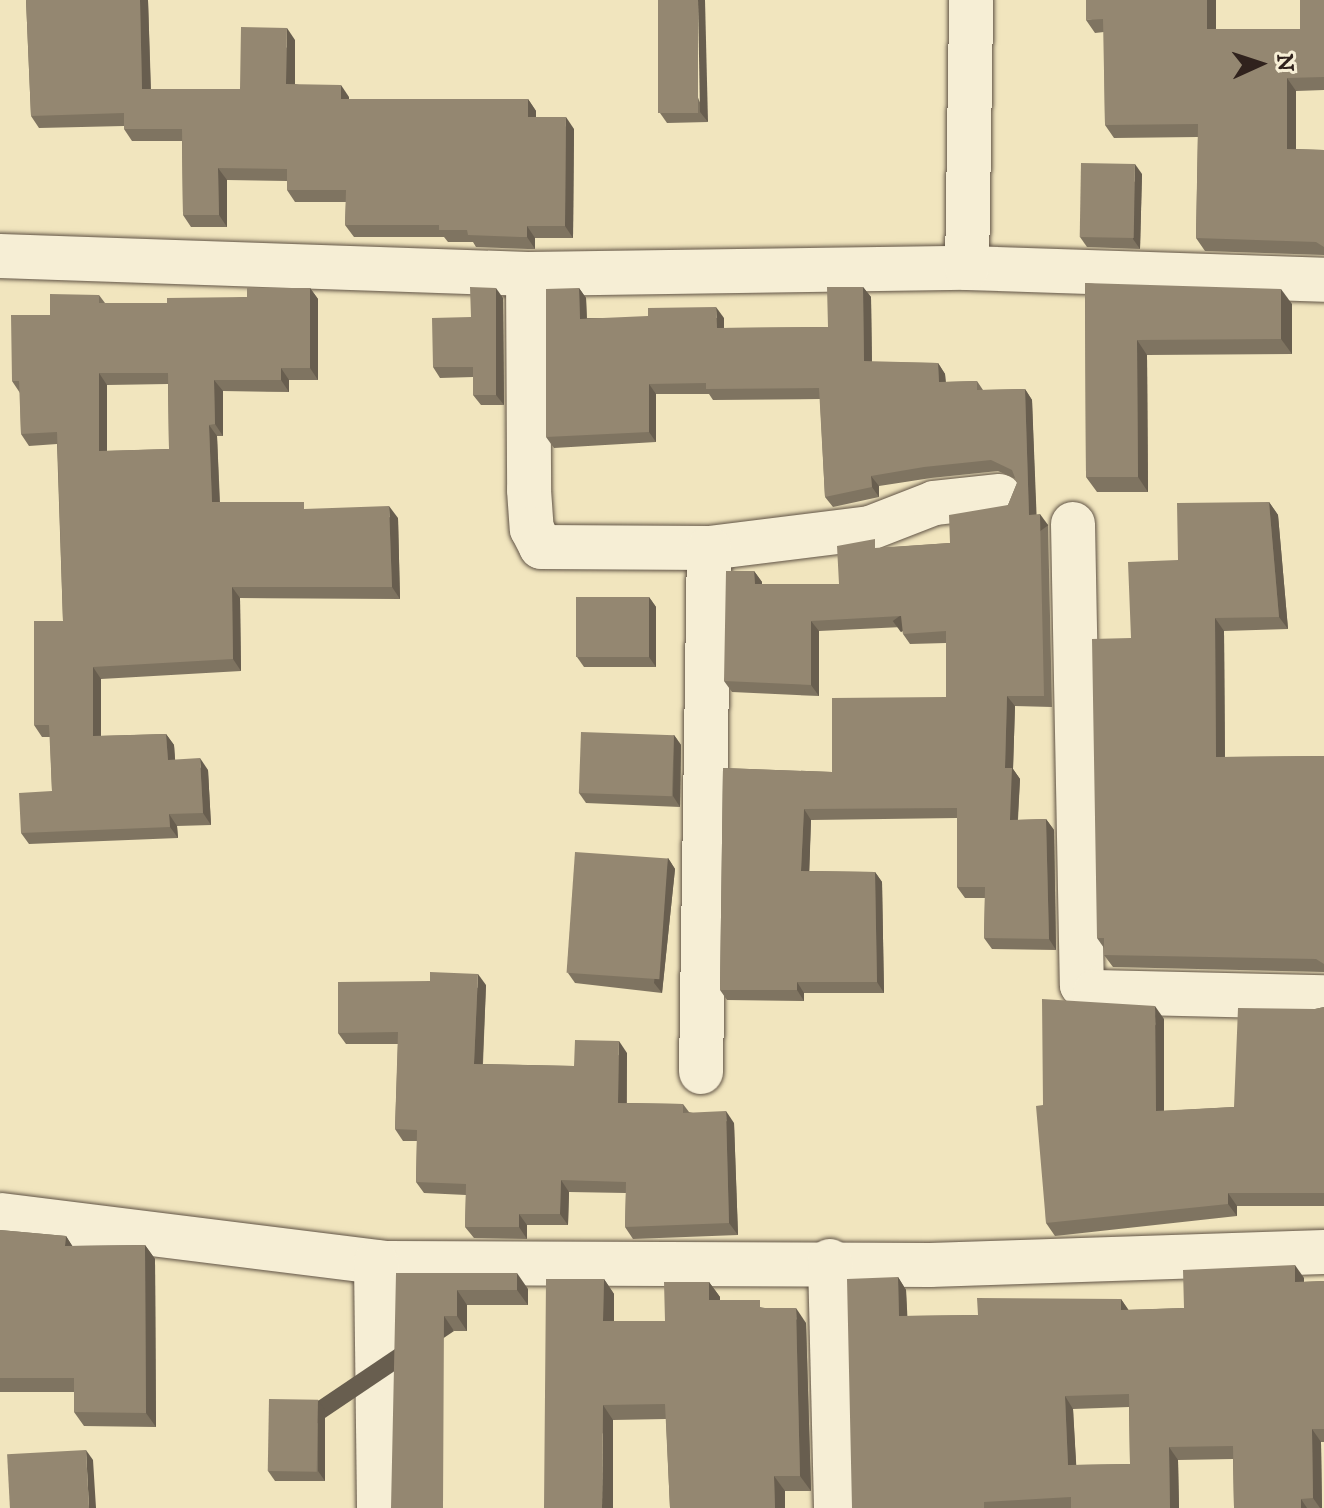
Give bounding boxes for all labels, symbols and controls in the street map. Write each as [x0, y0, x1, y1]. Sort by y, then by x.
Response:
north arrow [1220, 24, 1300, 104]
text: N [1271, 53, 1298, 72]

